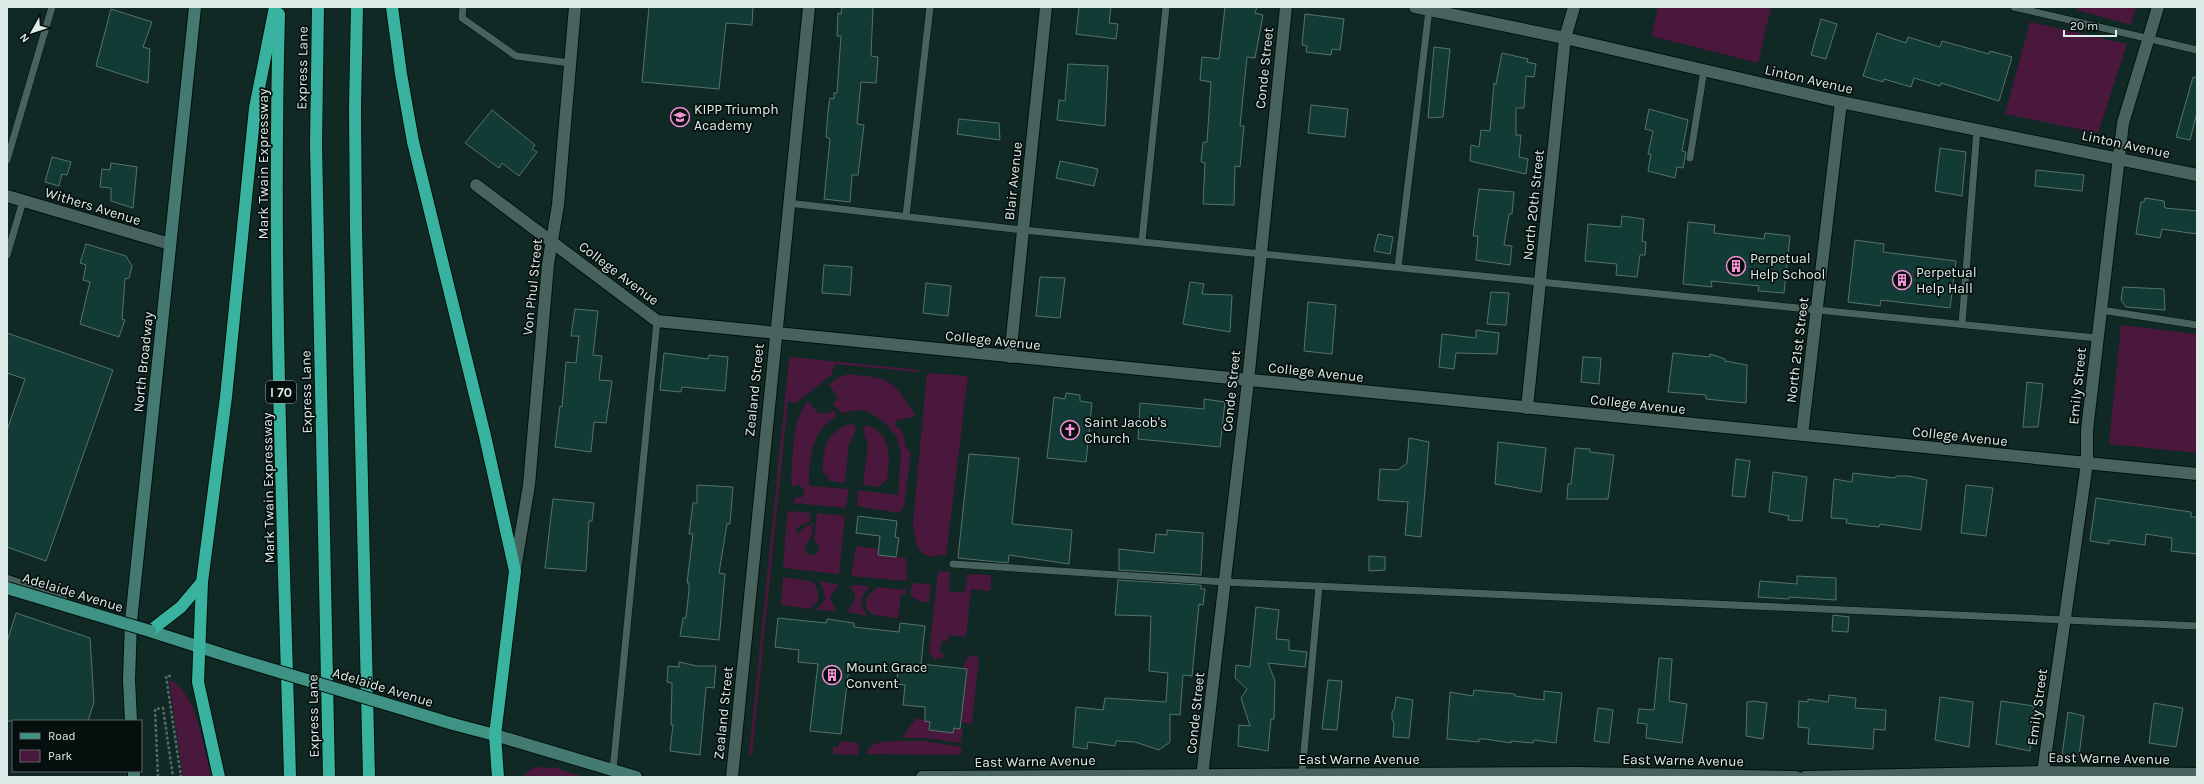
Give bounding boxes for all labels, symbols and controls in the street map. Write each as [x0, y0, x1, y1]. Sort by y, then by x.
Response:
north arrow [12, 12, 52, 52]
scale bar [2064, 12, 2116, 38]
text: 20 m [2070, 19, 2098, 33]
street label: Express Lane [293, 26, 312, 110]
street label: Conde Street [1252, 26, 1277, 110]
text: N [17, 31, 32, 45]
street label: Linton Avenue [1763, 61, 1855, 98]
street label: Mark Twain Expressway [255, 88, 272, 239]
place label: KIPP Triumph Academy [694, 101, 779, 134]
school or university icon: KIPP Triumph Academy [669, 106, 691, 128]
street label: Linton Avenue [2080, 127, 2172, 162]
street label: Blair Avenue [1001, 141, 1026, 221]
street label: North 20th Street [1519, 149, 1548, 261]
street label: Withers Avenue [43, 184, 143, 229]
street label: Von Phul Street [519, 238, 546, 336]
street label: College Avenue [575, 238, 662, 309]
place label: Perpetual Help School [1750, 250, 1825, 283]
building icon: Perpetual Help School [1725, 255, 1747, 277]
place label: Perpetual Help Hall [1916, 264, 1977, 297]
building icon: Perpetual Help Hall [1891, 269, 1913, 291]
street label: North 21st Street [1783, 296, 1812, 404]
street label: North Broadway [130, 310, 157, 413]
street label: College Avenue [944, 327, 1041, 354]
street label: Zealand Street [741, 343, 768, 437]
street label: Emily Street [2065, 347, 2090, 425]
street label: Conde Street [1219, 349, 1244, 433]
street label: Express Lane [297, 350, 316, 434]
street label: College Avenue [1267, 359, 1364, 386]
road number: I 70 [266, 381, 296, 403]
street label: College Avenue [1589, 391, 1686, 418]
street label: Mark Twain Expressway [259, 412, 278, 564]
place label: Saint Jacob's Church [1084, 414, 1167, 447]
church icon: Saint Jacob's Church [1059, 419, 1081, 441]
street label: College Avenue [1911, 423, 2008, 450]
street label: Adelaide Avenue [21, 569, 125, 616]
place label: Mount Grace Convent [846, 659, 927, 692]
street label: Adelaide Avenue [331, 664, 435, 711]
building icon: Mount Grace Convent [821, 664, 843, 686]
street label: Zealand Street [710, 666, 737, 760]
street label: Emily Street [2024, 668, 2051, 747]
street label: Conde Street [1183, 671, 1208, 755]
street label: Express Lane [304, 674, 323, 758]
legend [12, 720, 142, 772]
text: Road [48, 729, 76, 743]
text: Park [48, 749, 73, 763]
street label: East Warne Avenue [2048, 749, 2170, 768]
street label: East Warne Avenue [1298, 751, 1420, 768]
street label: East Warne Avenue [1622, 751, 1744, 770]
street label: East Warne Avenue [974, 752, 1096, 771]

